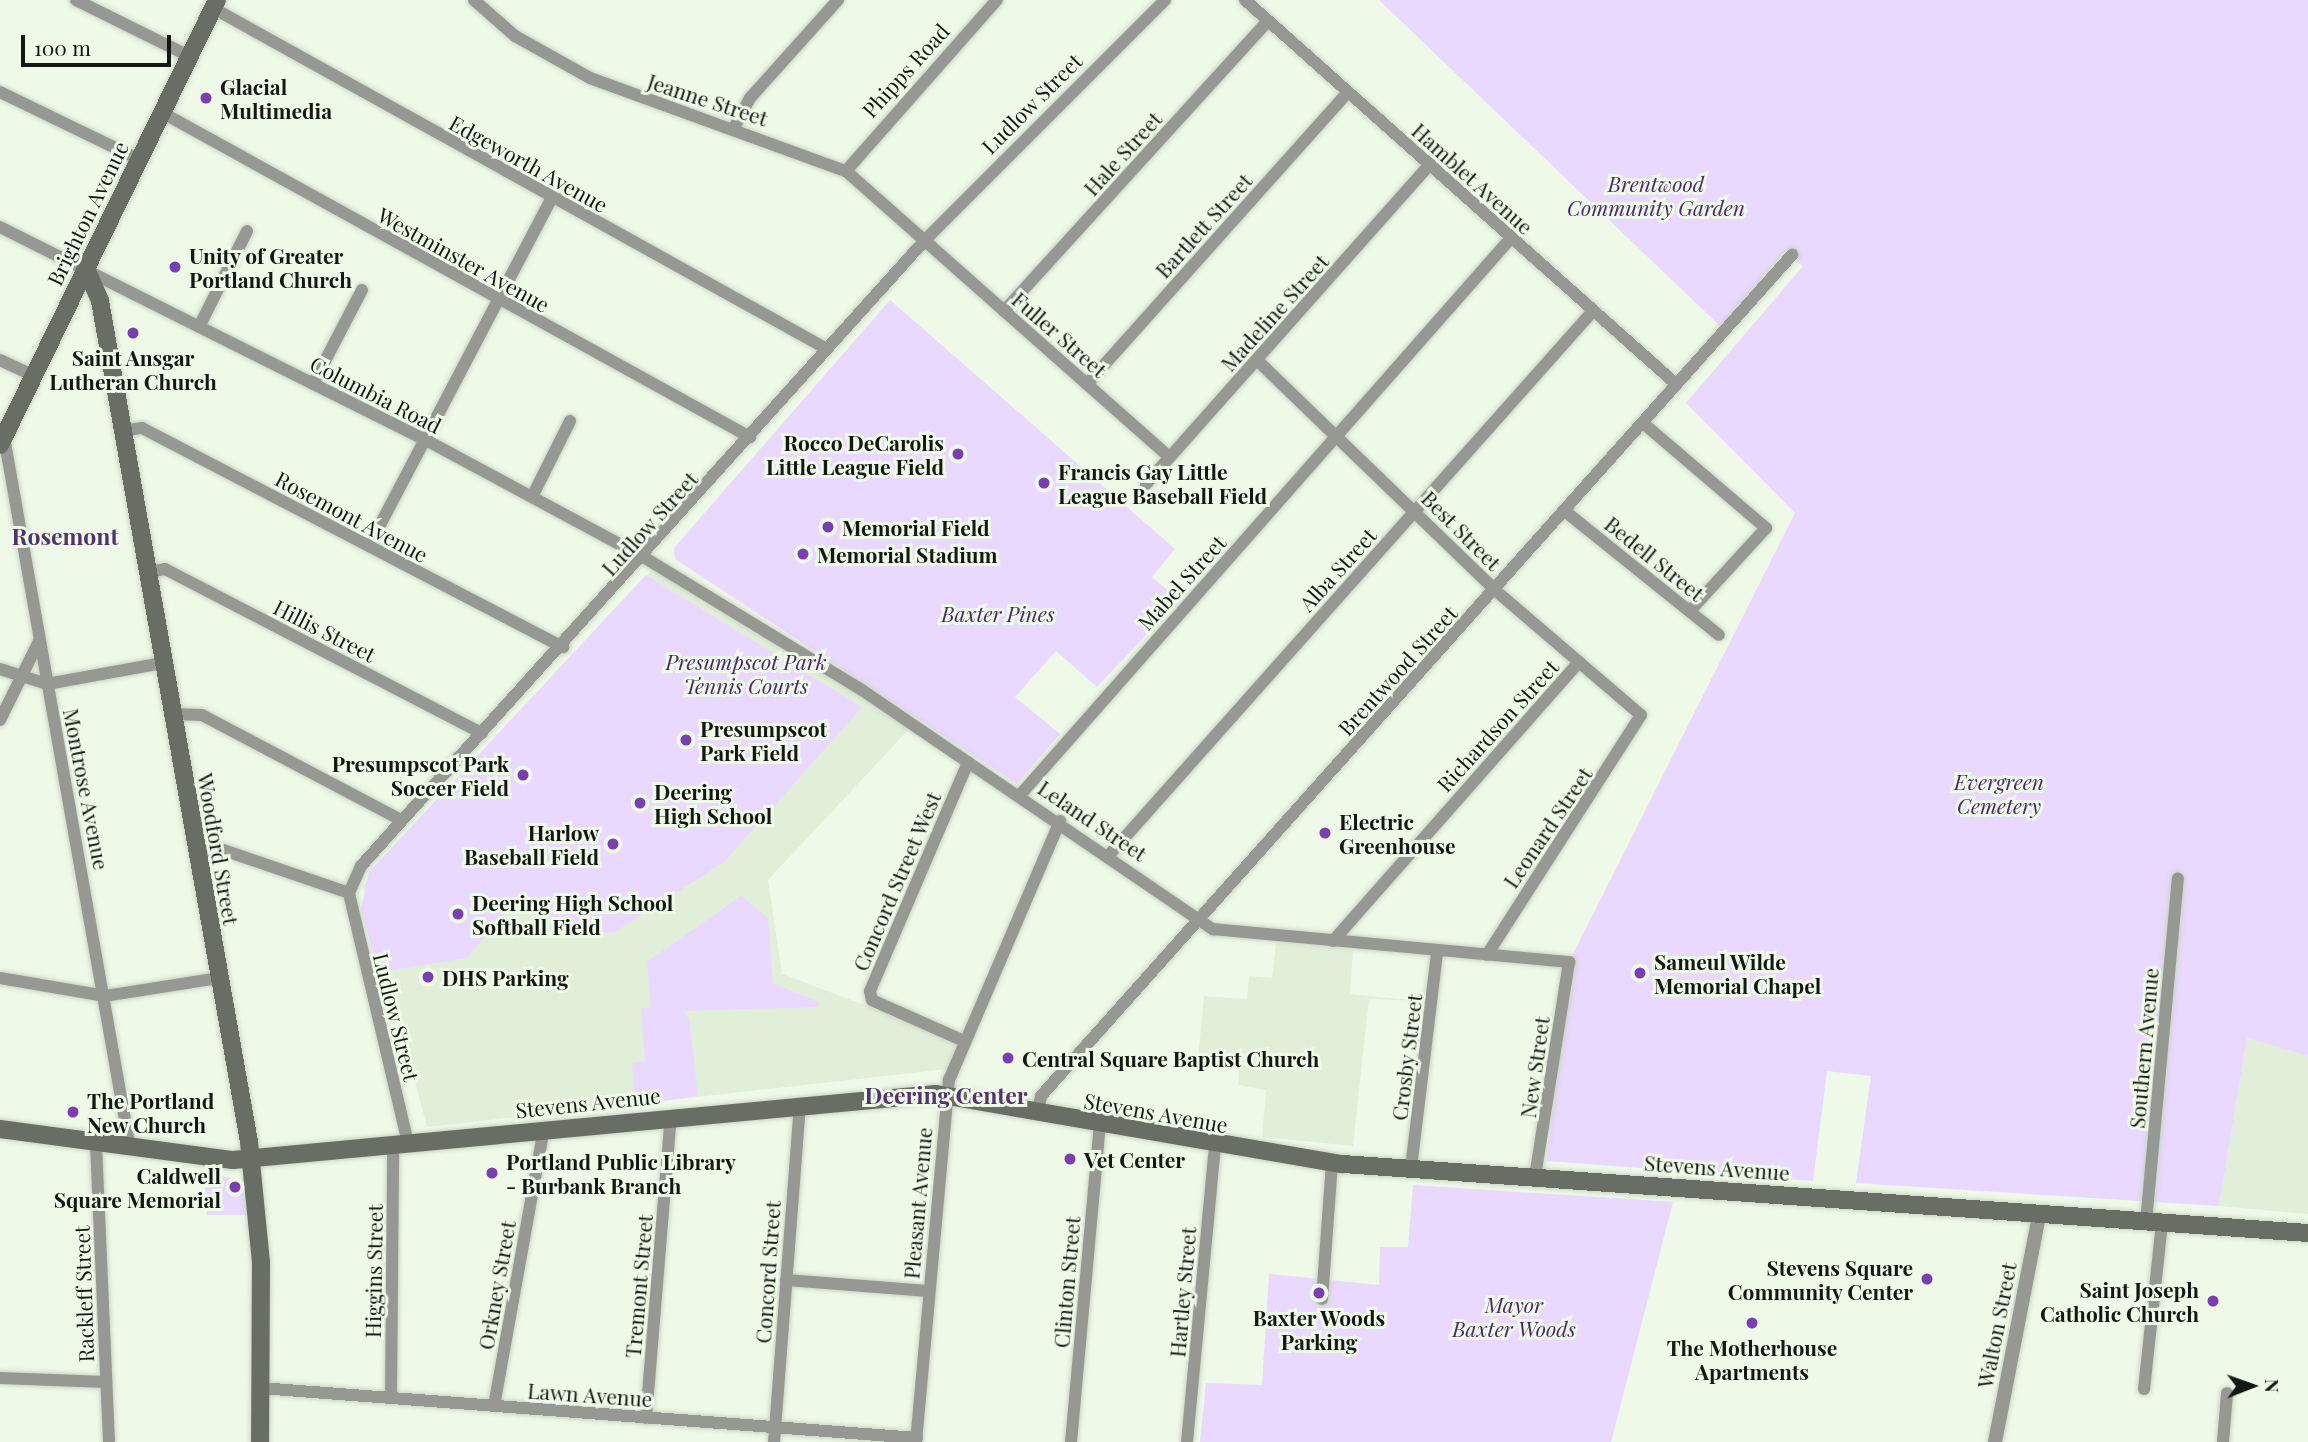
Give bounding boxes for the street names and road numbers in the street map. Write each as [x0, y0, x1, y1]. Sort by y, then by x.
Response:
street label: Phipps Road [856, 18, 954, 122]
street label: Ludlow Street [976, 48, 1086, 158]
street label: Jeanne Street [645, 68, 771, 130]
street label: Hale Street [1078, 106, 1166, 200]
street label: Edgeworth Avenue [445, 109, 613, 217]
street label: Hamblet Avenue [1407, 117, 1539, 239]
street label: Brighton Avenue [41, 137, 133, 289]
street label: Bartlett Street [1149, 167, 1257, 283]
street label: Westminster Avenue [373, 201, 555, 317]
street label: Madeline Street [1215, 248, 1333, 376]
street label: Fuller Street [1007, 286, 1113, 382]
street label: Columbia Road [306, 350, 446, 438]
street label: Rosemont Avenue [271, 465, 433, 567]
street label: Ludlow Street [596, 466, 702, 580]
street label: Best Street [1417, 485, 1507, 575]
street label: Bedell Street [1600, 510, 1710, 606]
street label: Alba Street [1293, 522, 1381, 616]
street label: Mabel Street [1132, 529, 1230, 635]
street label: Hillis Street [270, 594, 380, 666]
street label: Brentwood Street [1332, 600, 1462, 740]
street label: Richardson Street [1431, 654, 1563, 796]
street label: Montrose Avenue [59, 706, 115, 872]
street label: Leonard Street [1497, 762, 1597, 892]
street label: Woodford Street [193, 771, 245, 927]
street label: Leland Street [1034, 774, 1152, 866]
street label: Concord Street West [847, 787, 945, 975]
street label: Ludlow Street [369, 950, 425, 1084]
street label: Southern Avenue [2123, 966, 2163, 1130]
street label: Crosby Street [1386, 992, 1426, 1122]
street label: New Street [1514, 1014, 1554, 1120]
street label: Stevens Avenue [514, 1082, 662, 1122]
street label: Stevens Avenue [1082, 1087, 1230, 1137]
street label: Pleasant Avenue [898, 1126, 936, 1280]
street label: Stevens Avenue [1643, 1149, 1791, 1185]
street label: Concord Street [749, 1200, 785, 1344]
street label: Higgins Street [359, 1204, 387, 1338]
street label: Tremont Street [619, 1213, 657, 1359]
street label: Clinton Street [1048, 1215, 1084, 1349]
street label: Orkney Street [472, 1218, 520, 1352]
street label: Rackleff Street [68, 1225, 98, 1363]
street label: Hartley Street [1164, 1225, 1200, 1359]
street label: Walton Street [1971, 1260, 2021, 1390]
street label: Lawn Avenue [526, 1377, 654, 1411]

